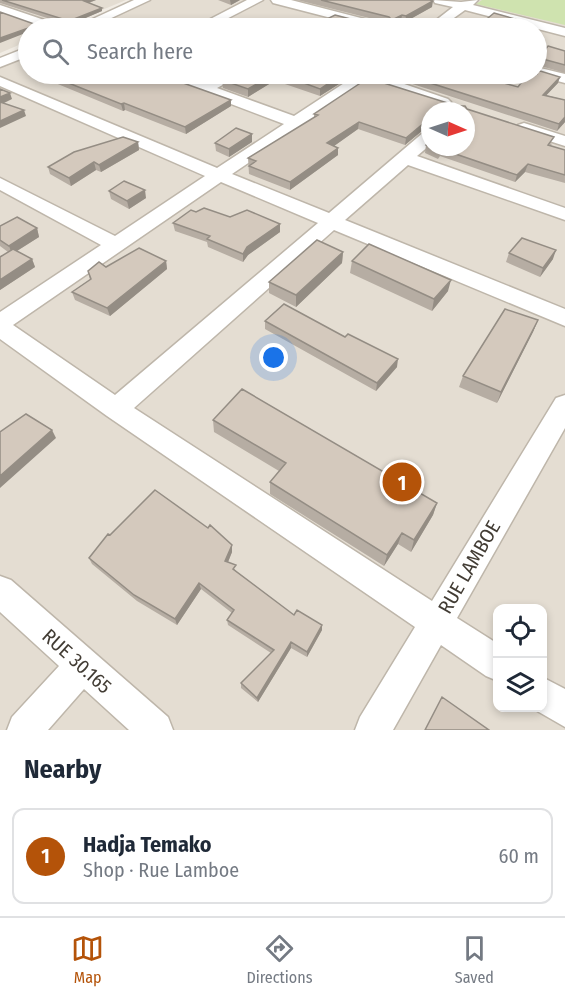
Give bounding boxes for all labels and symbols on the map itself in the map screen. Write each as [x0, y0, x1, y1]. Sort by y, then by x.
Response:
north arrow [421, 102, 475, 156]
your location [259, 343, 288, 372]
pin: 1 [382, 460, 422, 504]
street label: RUE LAMBOE [433, 516, 505, 618]
street label: RUE 30.165 [37, 624, 117, 698]

